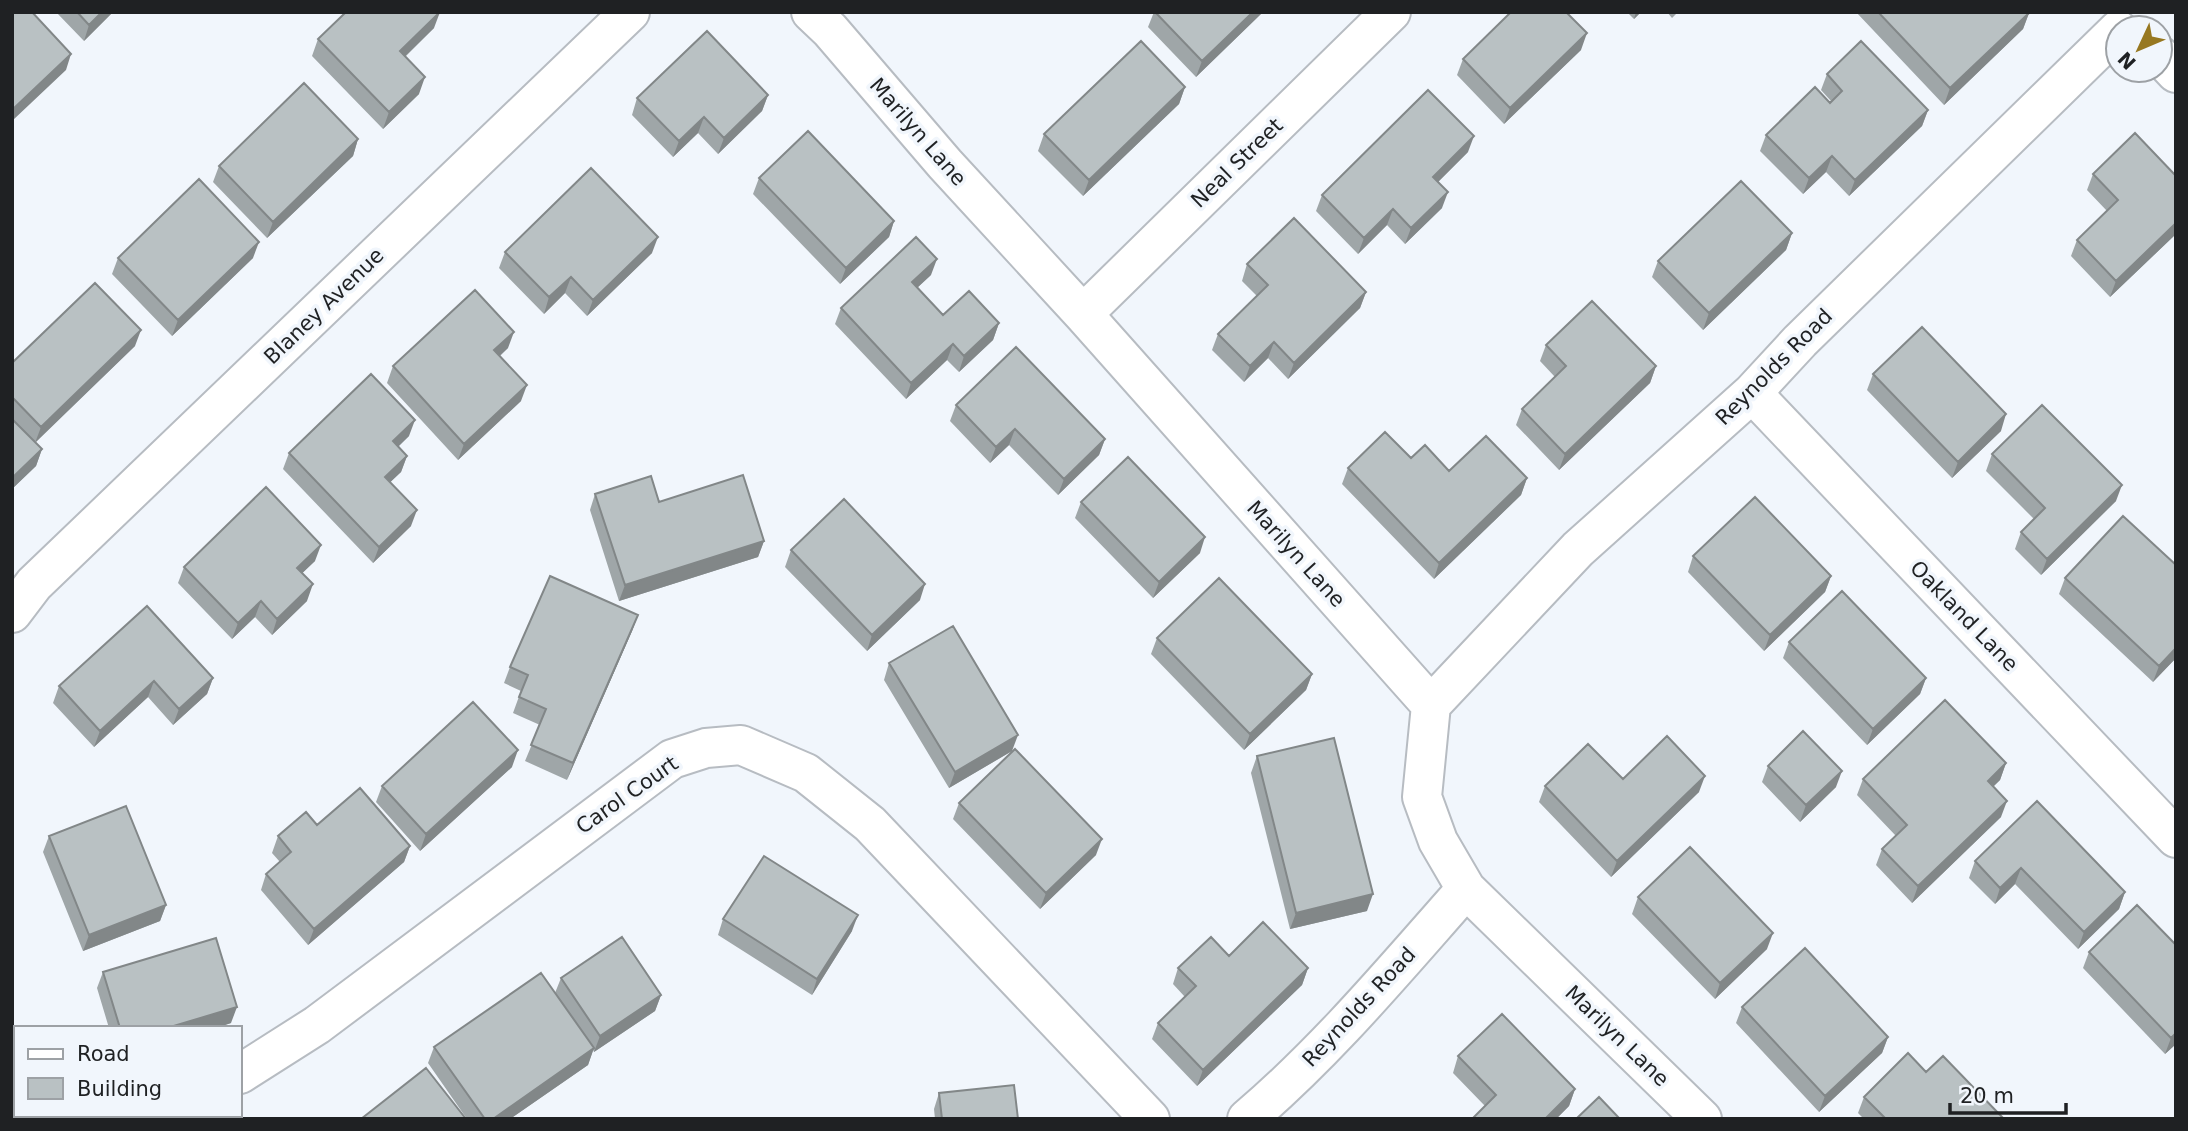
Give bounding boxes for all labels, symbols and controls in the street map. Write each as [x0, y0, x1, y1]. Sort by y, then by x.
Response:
north arrow [2104, 14, 2174, 84]
text: N [2113, 47, 2140, 74]
street label: Marilyn Lane [865, 73, 971, 191]
street label: Neal Street [1186, 113, 1288, 213]
street label: Blaney Avenue [259, 243, 389, 369]
street label: Reynolds Road [1711, 304, 1837, 430]
street label: Marilyn Lane [1242, 496, 1350, 612]
street label: Oakland Lane [1905, 556, 2023, 676]
street label: Carol Court [571, 751, 683, 839]
street label: Reynolds Road [1297, 942, 1421, 1072]
street label: Marilyn Lane [1560, 981, 1674, 1091]
legend [14, 1026, 242, 1117]
text: Road [77, 1042, 130, 1066]
scale bar [1950, 1072, 2066, 1116]
text: Building [77, 1077, 162, 1101]
text: 20 m [1960, 1084, 2014, 1108]

